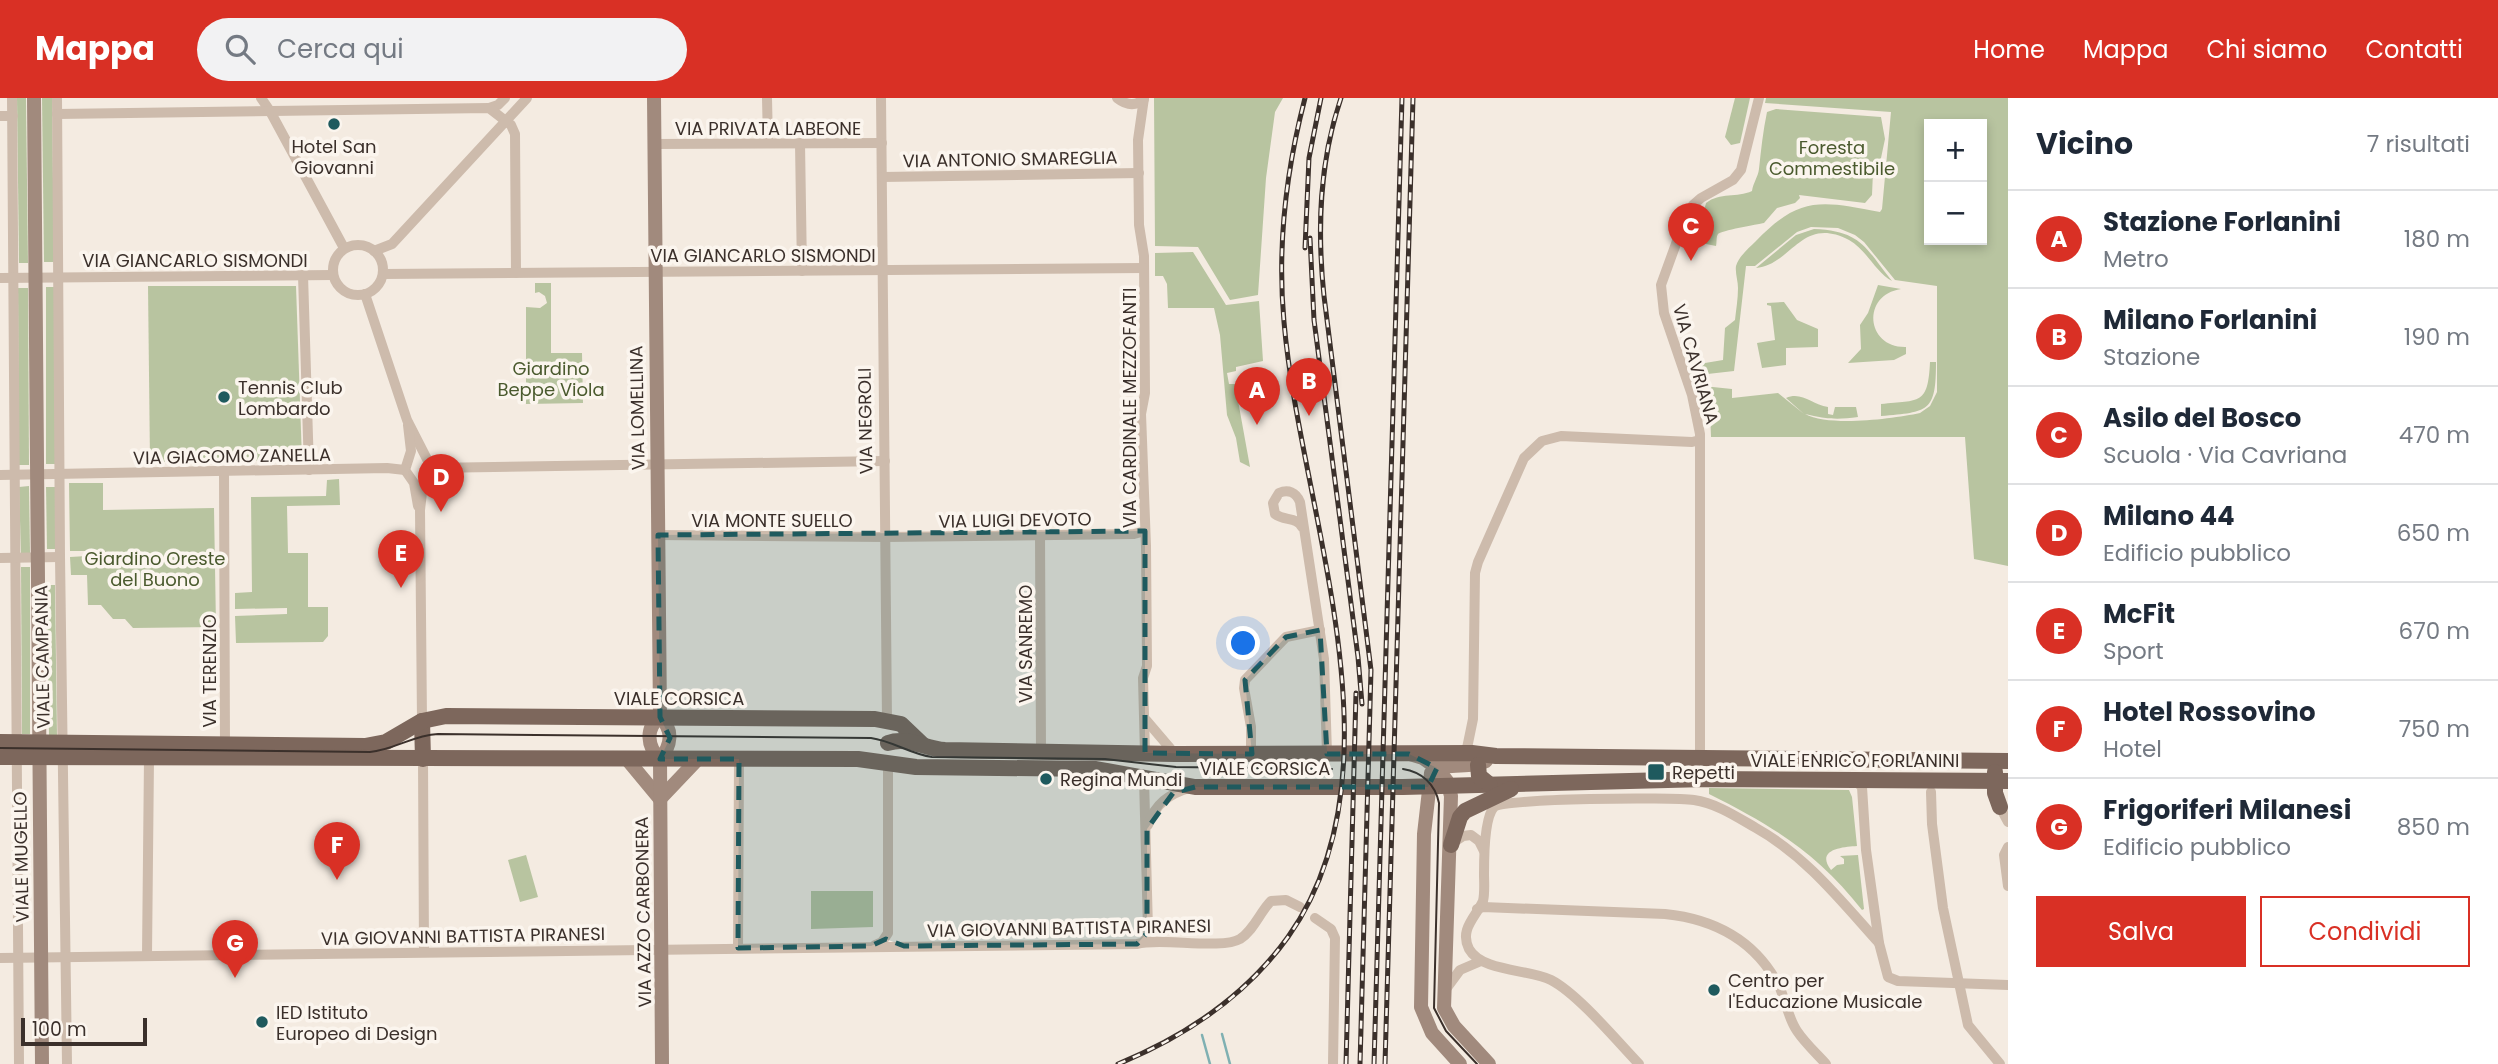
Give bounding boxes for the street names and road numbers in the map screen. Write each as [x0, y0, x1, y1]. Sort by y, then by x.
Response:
street label: VIA PRIVATA LABEONE [675, 116, 861, 141]
street label: VIA ANTONIO SMAREGLIA [902, 145, 1118, 173]
street label: VIA GIANCARLO SISMONDI [650, 243, 876, 268]
street label: VIA GIANCARLO SISMONDI [82, 248, 308, 273]
street label: VIA CARDINALE MEZZOFANTI [1117, 288, 1142, 528]
street label: VIA CAVRIANA [1667, 301, 1725, 427]
street label: VIA LOMELLINA [623, 345, 651, 471]
street label: VIA NEGROLI [852, 367, 878, 475]
street label: VIA GIACOMO ZANELLA [133, 442, 331, 470]
street label: VIA LUIGI DEVOTO [938, 506, 1092, 534]
street label: VIA MONTE SUELLO [691, 508, 853, 533]
street label: VIALE CAMPANIA [28, 585, 56, 729]
street label: VIA SANREMO [1013, 585, 1038, 703]
street label: VIA TERENZIO [197, 614, 222, 728]
street label: VIALE CORSICA [614, 686, 744, 711]
street label: VIALE ENRICO FORLANINI [1751, 748, 1959, 773]
street label: VIALE CORSICA [1200, 756, 1330, 781]
street label: VIALE MUGELLO [7, 791, 35, 923]
street label: VIA AZZO CARBONERA [629, 816, 657, 1008]
street label: VIA GIOVANNI BATTISTA PIRANESI [927, 913, 1211, 943]
street label: VIA GIOVANNI BATTISTA PIRANESI [321, 921, 605, 951]

